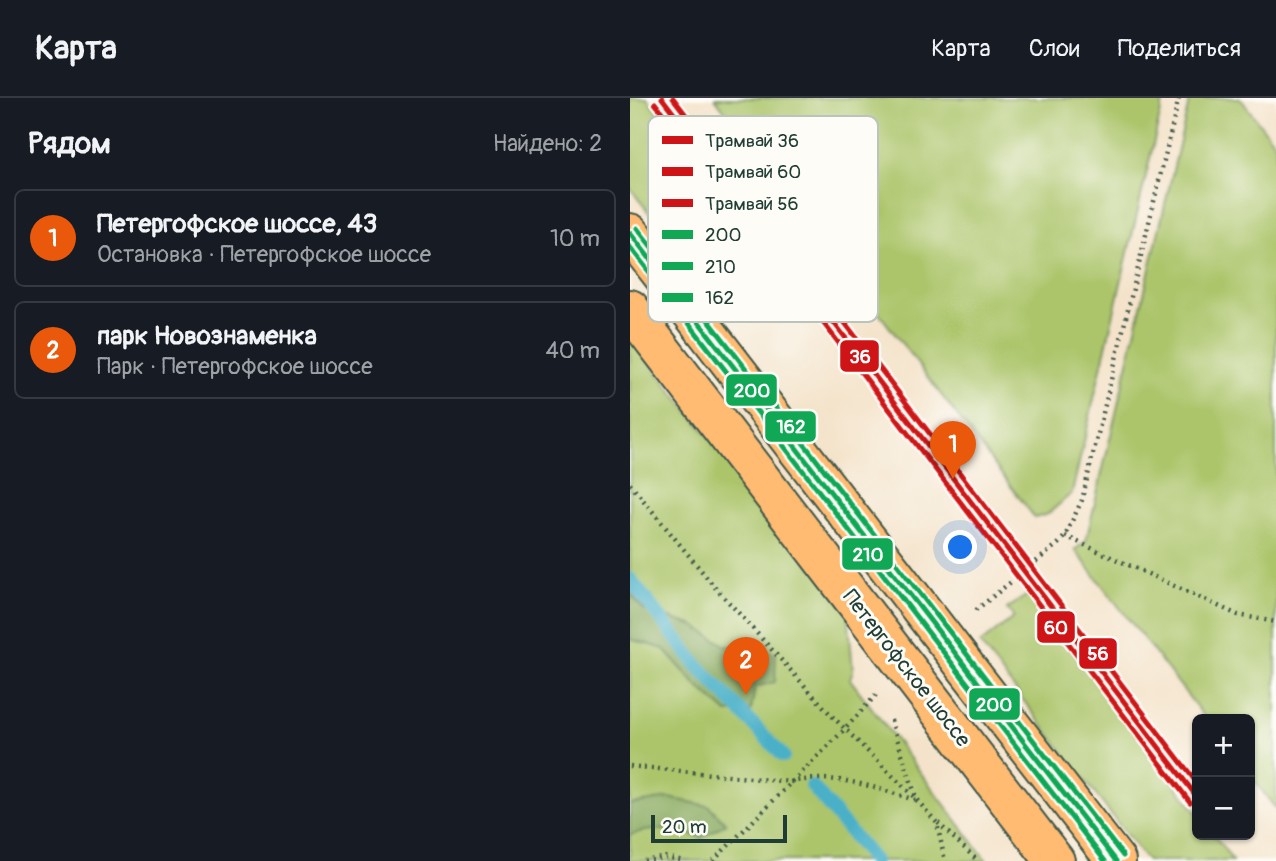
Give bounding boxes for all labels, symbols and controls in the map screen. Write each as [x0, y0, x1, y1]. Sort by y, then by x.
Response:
text: Карта [35, 28, 117, 69]
text: Карта [931, 34, 991, 63]
text: Слои [1029, 34, 1080, 63]
text: Поделиться [1118, 34, 1241, 63]
legend [648, 116, 878, 322]
text: Рядом [28, 125, 111, 162]
text: Найдено: 2 [493, 129, 602, 158]
text: Трамвай 36 [705, 129, 799, 153]
text: Трамвай 60 [705, 160, 801, 184]
text: Трамвай 56 [705, 192, 799, 216]
text: Петергофское шоссе, 43 [97, 208, 377, 240]
text: 200 [705, 223, 742, 247]
text: 1 [49, 224, 58, 253]
text: 10 m [550, 224, 600, 253]
text: Остановка · Петергофское шоссе [97, 240, 431, 269]
text: 210 [705, 255, 736, 279]
text: 162 [705, 286, 734, 310]
text: парк Новознаменка [97, 320, 317, 352]
text: 2 [47, 336, 59, 365]
text: 40 m [546, 336, 600, 365]
line badge: 36 [839, 339, 880, 373]
text: 36 [849, 345, 871, 369]
text: Парк · Петергофское шоссе [97, 352, 373, 381]
line badge: 200 [725, 373, 778, 407]
text: 200 [734, 379, 770, 403]
line badge: 162 [764, 410, 817, 443]
text: 162 [776, 415, 806, 439]
pin: 1 [930, 421, 976, 479]
your location [943, 530, 977, 564]
line badge: 210 [841, 537, 894, 571]
text: 210 [852, 543, 884, 567]
street label: Петергофское шоссе [837, 584, 977, 753]
line badge: 60 [1036, 610, 1076, 644]
text: 60 [1044, 616, 1068, 640]
pin: 2 [723, 637, 769, 695]
line badge: 56 [1078, 637, 1118, 670]
text: 56 [1087, 642, 1109, 666]
line badge: 200 [968, 687, 1021, 721]
text: 200 [976, 693, 1012, 717]
map controls [1192, 714, 1255, 840]
button: + [1192, 714, 1255, 777]
button: − [1192, 777, 1255, 840]
scale bar [651, 812, 788, 844]
text: 20 m [662, 815, 707, 839]

